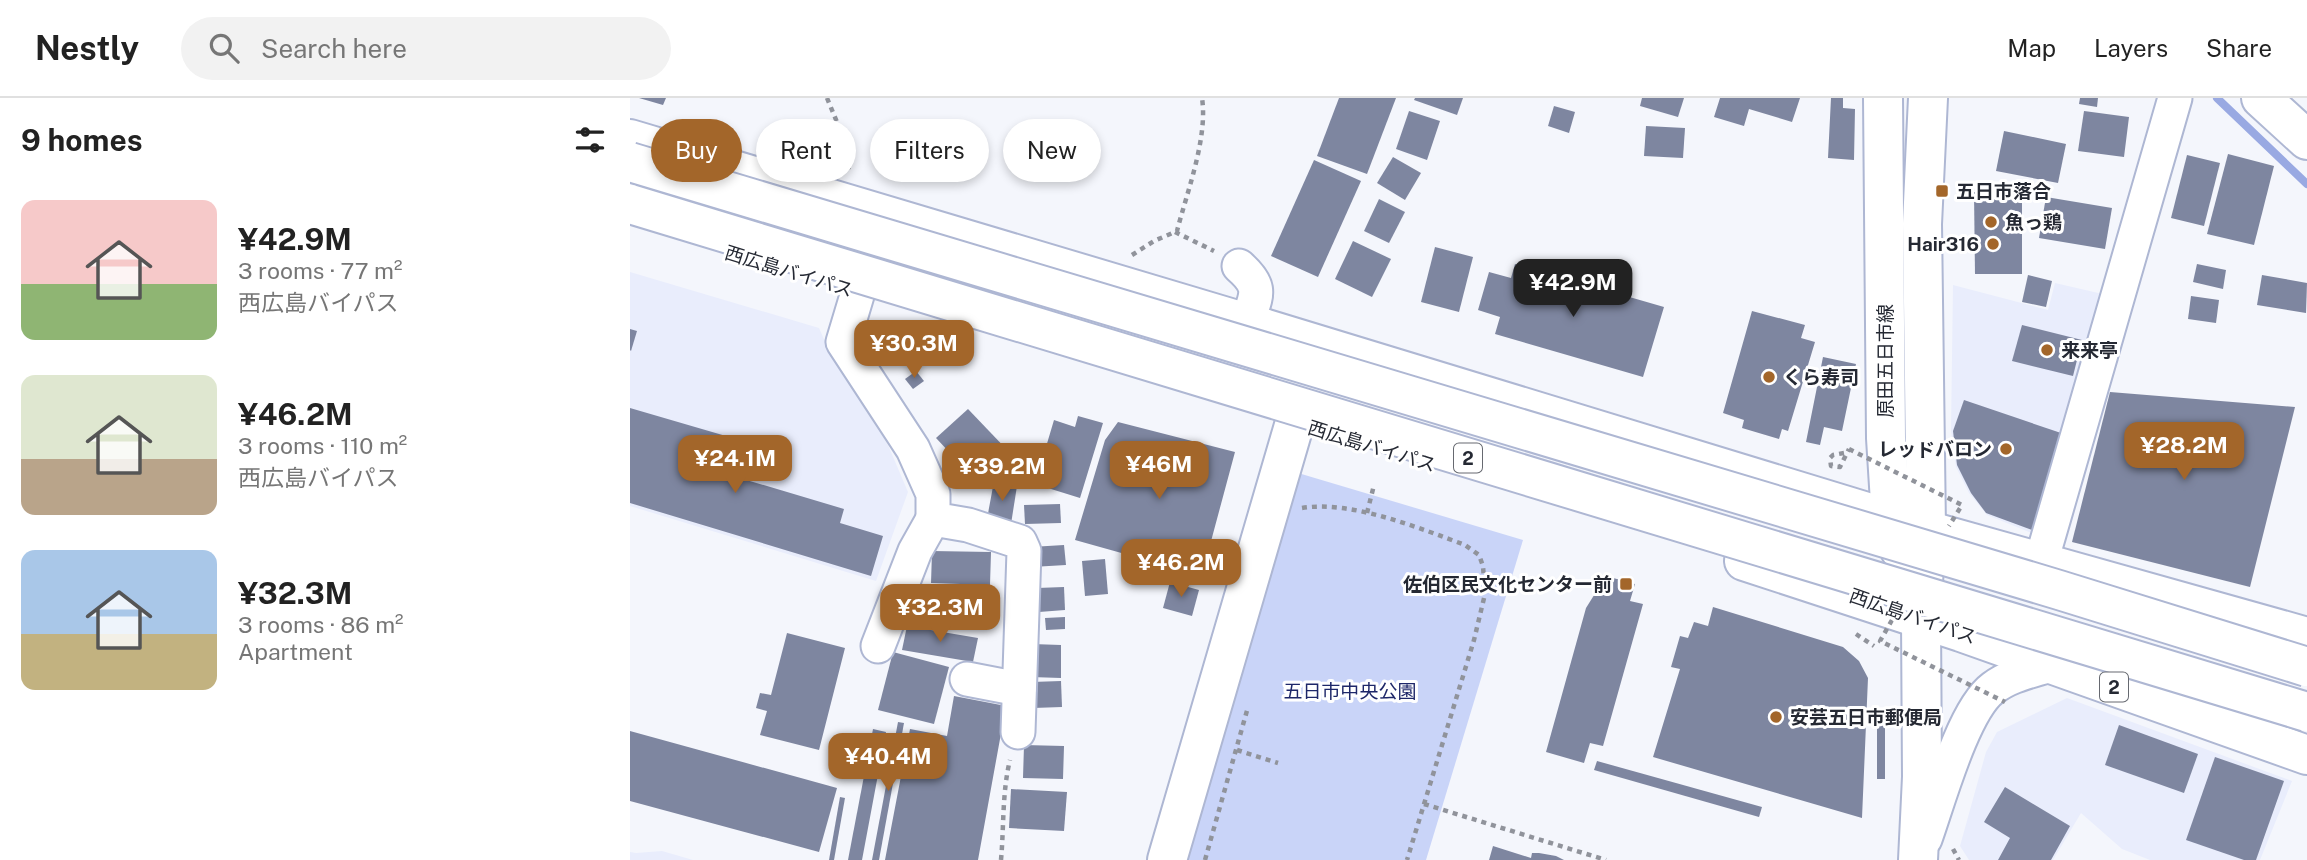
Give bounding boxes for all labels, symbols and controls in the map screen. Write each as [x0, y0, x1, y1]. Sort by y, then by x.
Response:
search box [181, 17, 671, 80]
text: Nestly [35, 29, 139, 67]
icon: search [205, 29, 243, 67]
text: Search here [261, 33, 407, 64]
text: Map [2007, 34, 2056, 62]
text: Layers [2094, 34, 2168, 62]
text: Share [2206, 34, 2272, 62]
chip: Buy [651, 119, 742, 182]
chip: Rent [756, 119, 856, 182]
chip: Filters [870, 119, 989, 182]
chip: New [1003, 119, 1101, 182]
icon: filters [571, 121, 609, 159]
text: 9 homes [21, 122, 143, 158]
place label: 五日市落合 [1956, 180, 2051, 202]
marker: 五日市落合 [1934, 183, 1950, 199]
place label: 魚っ鶏 [2005, 211, 2062, 233]
marker: 魚っ鶏 [1983, 214, 1999, 230]
text: ¥42.9M [238, 221, 352, 257]
icon: home [77, 228, 161, 312]
place label: Hair316 [1907, 233, 1979, 255]
marker: Hair316 [1985, 236, 2001, 252]
street label: 西広島バイパス [722, 241, 856, 301]
text: 3 rooms · 77 m² [238, 257, 402, 284]
pin: ¥42.9M [1516, 260, 1630, 319]
text: ¥42.9M [1529, 268, 1617, 295]
text: 西広島バイパス [238, 289, 399, 316]
street label: 原田五日市線 [1874, 304, 1896, 418]
pin: ¥30.3M [857, 320, 971, 380]
text: ¥30.3M [870, 329, 958, 356]
place label: 来来亭 [2061, 339, 2118, 361]
marker: 来来亭 [2039, 342, 2055, 358]
place label: くら寿司 [1783, 366, 1859, 388]
marker: くら寿司 [1761, 369, 1777, 385]
text: ¥46.2M [238, 396, 353, 432]
icon: home [77, 403, 161, 487]
street label: 西広島バイパス [1305, 416, 1439, 476]
pin: ¥28.2M [2127, 422, 2241, 482]
text: ¥28.2M [2140, 431, 2228, 458]
text: 3 rooms · 110 m² [238, 432, 407, 459]
pin: ¥24.1M [678, 436, 792, 495]
place label: レッドバロン [1878, 438, 1992, 460]
marker: レッドバロン [1998, 441, 2014, 457]
pin: ¥46M [1118, 442, 1200, 501]
text: ¥24.1M [694, 444, 776, 471]
pin: ¥39.2M [945, 444, 1059, 503]
road number: 2 [1454, 444, 1482, 472]
text: ¥46M [1126, 450, 1192, 477]
text: ¥39.2M [958, 452, 1046, 479]
text: 西広島バイパス [238, 464, 399, 491]
pin: ¥46.2M [1124, 540, 1238, 599]
text: ¥46.2M [1137, 548, 1225, 575]
place label: 佐伯区民文化センター前 [1403, 573, 1612, 595]
text: ¥32.3M [238, 575, 352, 611]
marker: 佐伯区民文化センター前 [1618, 576, 1634, 592]
icon: home [77, 578, 161, 662]
pin: ¥32.3M [883, 584, 997, 644]
street label: 西広島バイパス [1847, 584, 1979, 648]
text: ¥32.3M [896, 593, 984, 620]
text: 3 rooms · 86 m² [238, 611, 404, 638]
text: Apartment [238, 638, 353, 665]
road number: 2 [2100, 672, 2128, 702]
park label: 五日市中央公園 [1283, 680, 1417, 702]
place label: 安芸五日市郵便局 [1790, 706, 1942, 728]
marker: 安芸五日市郵便局 [1768, 709, 1784, 725]
pin: ¥40.4M [831, 734, 945, 793]
text: ¥40.4M [844, 742, 932, 769]

